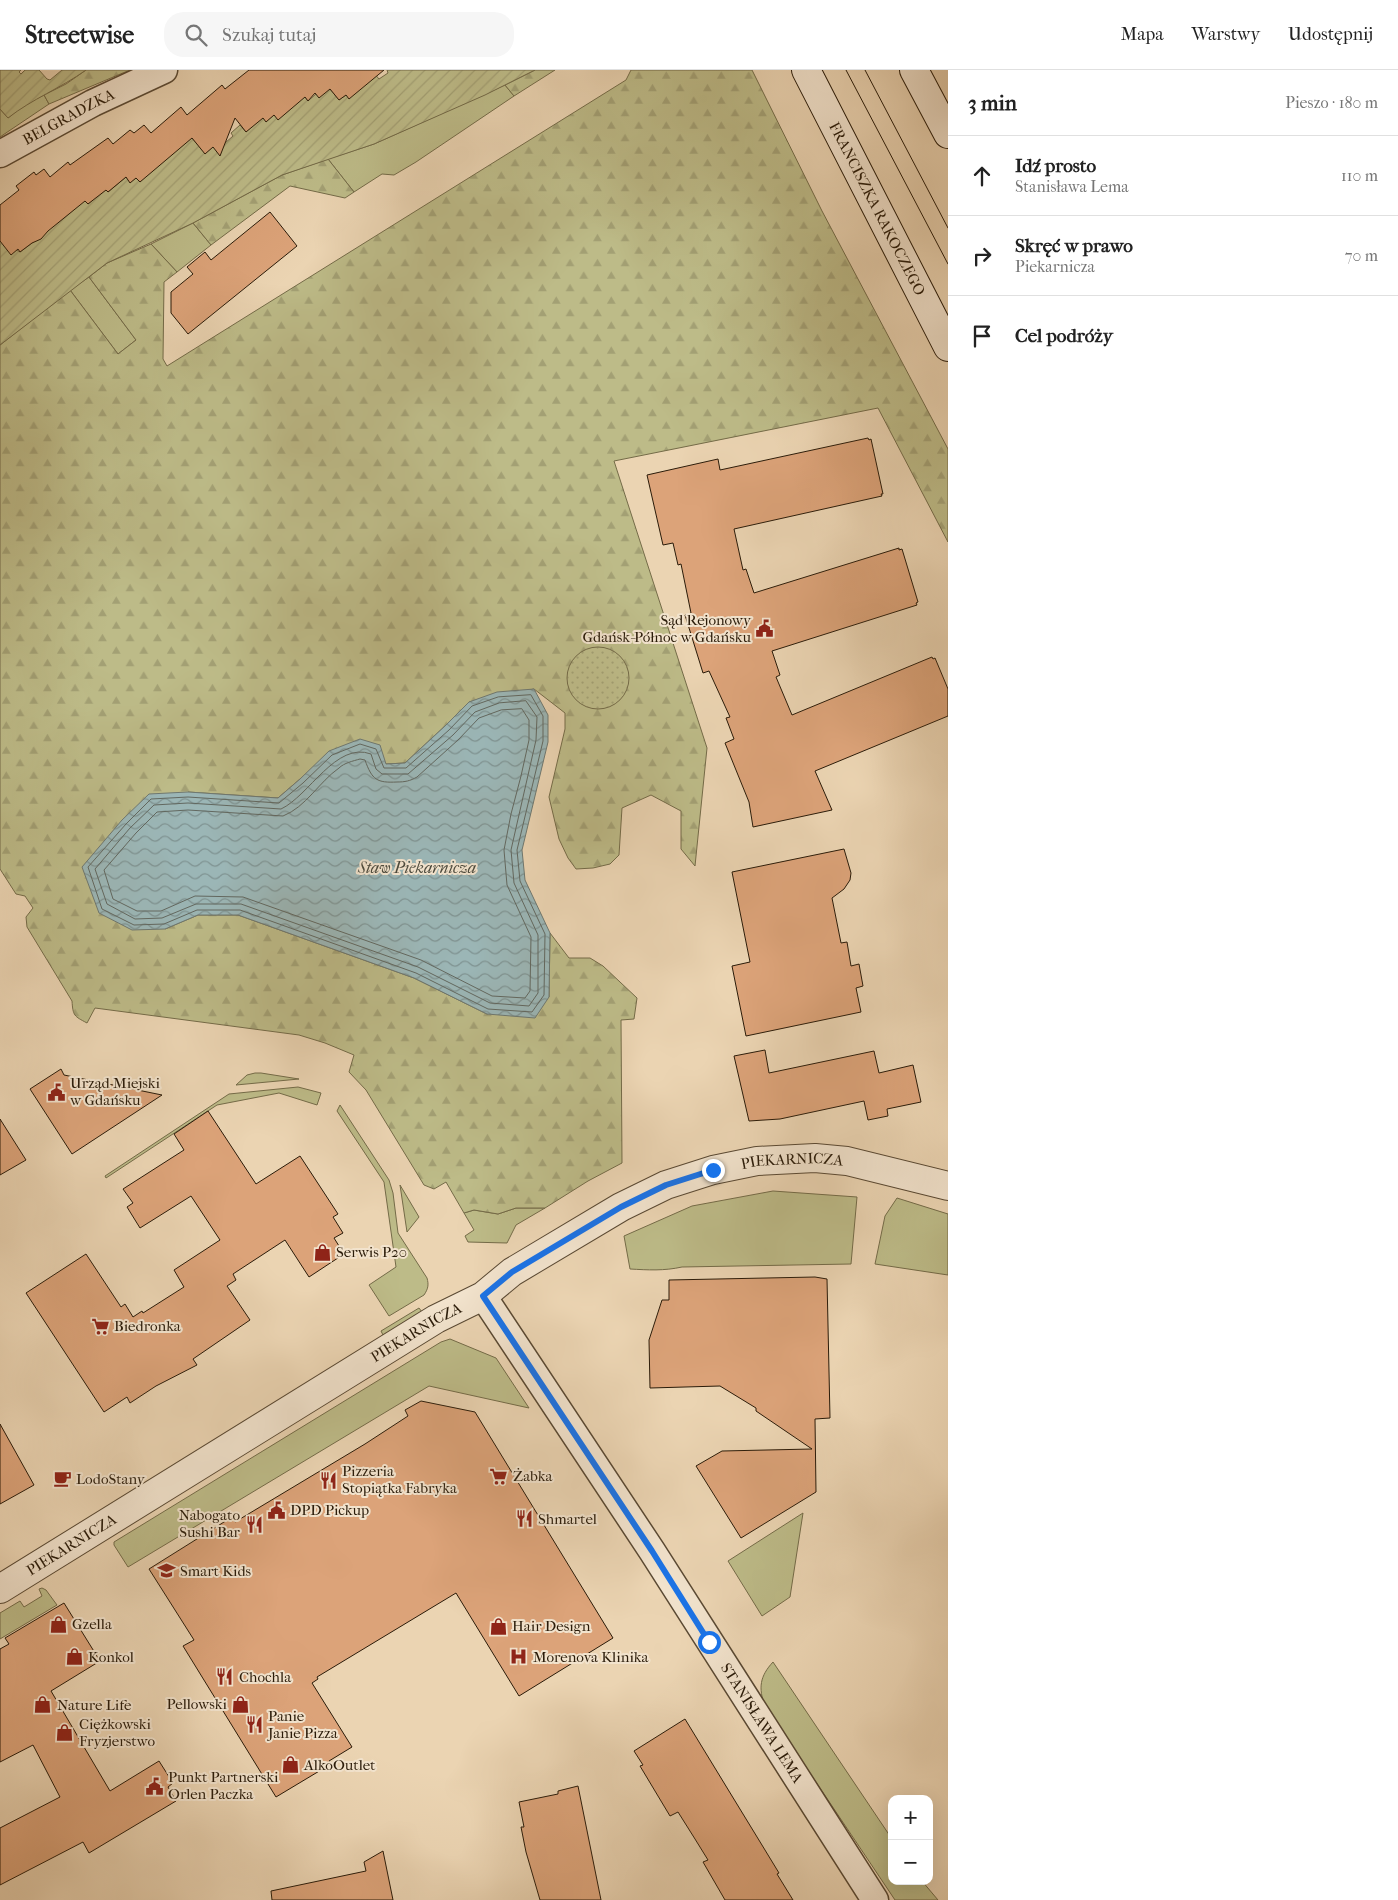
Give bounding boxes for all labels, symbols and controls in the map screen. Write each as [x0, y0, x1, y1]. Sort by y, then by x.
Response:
search box [164, 12, 514, 57]
text: Streetwise [25, 21, 134, 49]
icon: search [182, 21, 210, 49]
text: Szukaj tutaj [222, 24, 316, 46]
text: Mapa [1121, 24, 1164, 45]
text: Warstwy [1192, 24, 1260, 45]
text: Udostępnij [1288, 24, 1373, 45]
street label: BELGRADZKA [20, 85, 118, 149]
text: 3 min [968, 91, 1017, 115]
text: Pieszo · 180 m [1285, 93, 1378, 112]
street label: FRANCISZKA RAKOCZEGO [825, 119, 929, 299]
text: Idź prosto [1015, 155, 1096, 177]
icon: ahead [968, 162, 996, 190]
text: 110 m [1341, 166, 1378, 185]
text: Stanisława Lema [1015, 177, 1129, 196]
text: Skręć w prawo [1015, 235, 1133, 257]
icon: right [968, 242, 996, 270]
text: 70 m [1345, 246, 1378, 265]
text: Piekarnicza [1015, 257, 1095, 276]
icon: arrive [968, 322, 996, 350]
text: Cel podróży [1015, 325, 1113, 347]
place label: Sąd Rejonowy Gdańsk-Północ w Gdańsku [582, 611, 752, 646]
public building icon: Sąd Rejonowy Gdańsk-Północ w Gdańsku [755, 619, 775, 639]
water label: Staw Piekarnicza [357, 858, 476, 877]
place label: Urząd Miejski w Gdańsku [69, 1074, 161, 1109]
public building icon: Urząd Miejski w Gdańsku [46, 1082, 66, 1102]
street label: PIEKARNICZA [739, 1149, 844, 1173]
route end [702, 1159, 725, 1182]
shop icon: Serwis P20 [312, 1242, 332, 1262]
place label: Serwis P20 [336, 1243, 407, 1261]
street label: PIEKARNICZA [367, 1299, 465, 1366]
supermarket icon: Biedronka [90, 1316, 110, 1336]
place label: Biedronka [114, 1317, 182, 1335]
place label: Pizzeria Stopiątka Fabryka [342, 1462, 458, 1497]
supermarket icon: Żabka [489, 1466, 509, 1486]
place label: Żabka [513, 1467, 554, 1485]
cafe icon: LodoStany [52, 1469, 72, 1489]
place label: LodoStany [76, 1470, 146, 1488]
restaurant icon: Pizzeria Stopiątka Fabryka [318, 1470, 338, 1490]
public building icon: DPD Pickup [266, 1500, 286, 1520]
place label: DPD Pickup [290, 1501, 369, 1519]
place label: Nabogato Sushi Bar [179, 1506, 241, 1541]
restaurant icon: Shmartel [514, 1509, 534, 1529]
street label: PIEKARNICZA [23, 1510, 120, 1579]
place label: Shmartel [538, 1510, 597, 1528]
restaurant icon: Nabogato Sushi Bar [244, 1514, 264, 1534]
school or university icon: Smart Kids [156, 1561, 176, 1581]
place label: Smart Kids [180, 1562, 252, 1580]
shop icon: Gzella [48, 1614, 68, 1634]
place label: Gzella [72, 1615, 113, 1633]
shop icon: Hair Design [488, 1616, 508, 1636]
place label: Hair Design [512, 1617, 591, 1635]
route start [698, 1631, 721, 1654]
shop icon: Konkol [64, 1647, 84, 1667]
hospital icon: Morenova Klinika [509, 1647, 529, 1667]
place label: Konkol [88, 1648, 134, 1666]
place label: Morenova Klinika [533, 1648, 650, 1666]
street label: STANISŁAWA LEMA [717, 1660, 807, 1786]
restaurant icon: Chochla [215, 1667, 235, 1687]
place label: Chochla [239, 1668, 292, 1686]
shop icon: Pellowski [231, 1694, 251, 1714]
shop icon: Nature Life [33, 1695, 53, 1715]
place label: Pellowski [167, 1695, 228, 1713]
place label: Nature Life [57, 1696, 132, 1714]
place label: Panie Janie Pizza [267, 1707, 339, 1742]
place label: Ciężkowski Fryzjerstwo [79, 1715, 155, 1750]
restaurant icon: Panie Janie Pizza [244, 1715, 264, 1735]
shop icon: Ciężkowski Fryzjerstwo [55, 1723, 75, 1743]
shop icon: AlkoOutlet [280, 1755, 300, 1775]
place label: AlkoOutlet [303, 1756, 376, 1774]
place label: Punkt Partnerski Orlen Paczka [168, 1768, 279, 1803]
public building icon: Punkt Partnerski Orlen Paczka [144, 1776, 164, 1796]
map controls [888, 1795, 933, 1885]
button: + [888, 1795, 933, 1840]
button: − [888, 1840, 933, 1885]

